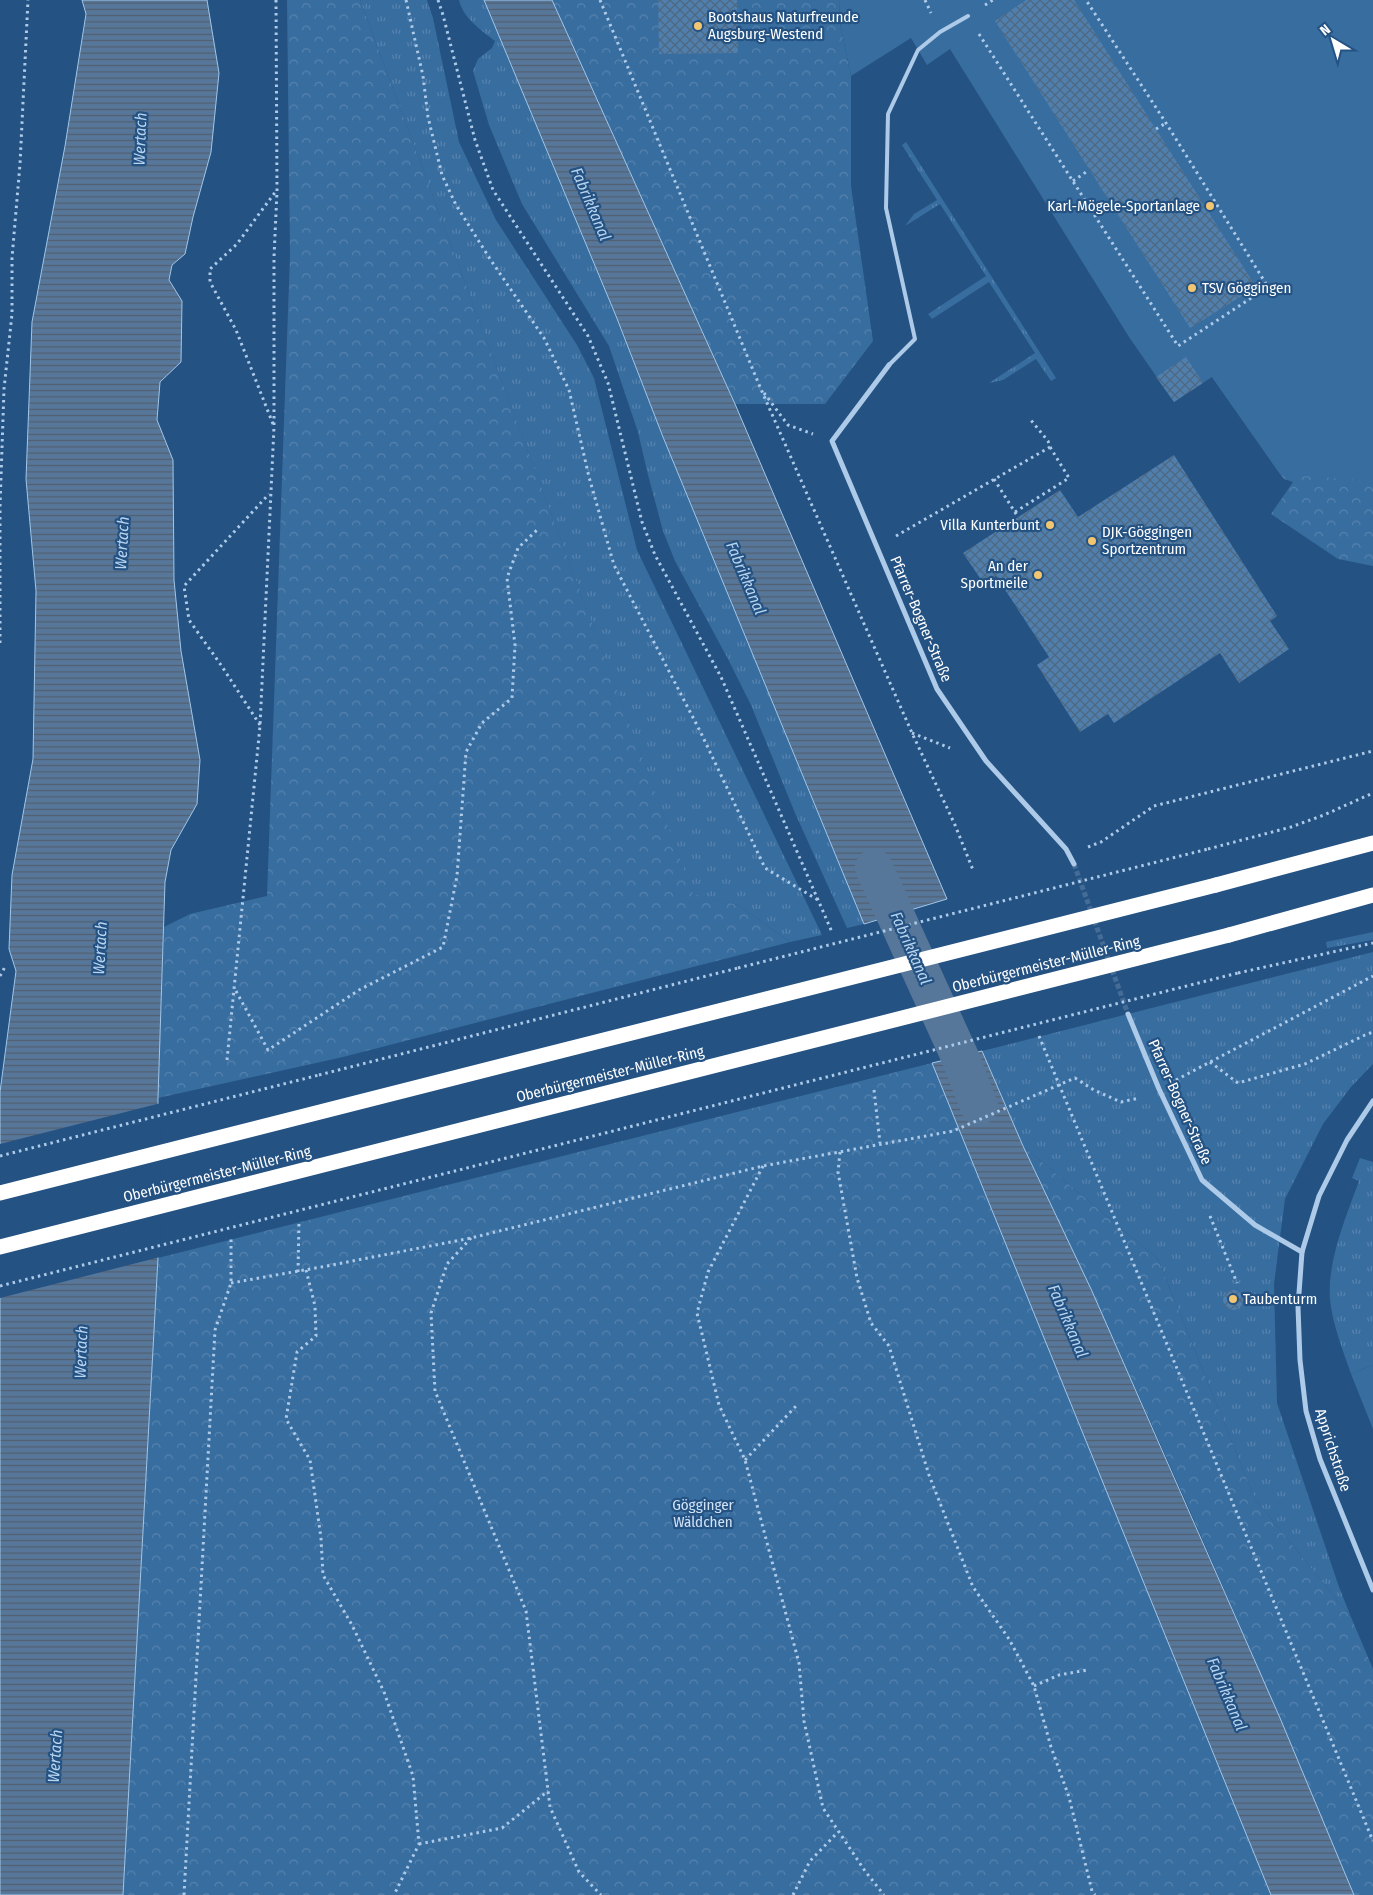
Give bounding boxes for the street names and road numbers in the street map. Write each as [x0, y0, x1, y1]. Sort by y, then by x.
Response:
street label: Pfarrer-Bogner-Straße [886, 553, 956, 685]
street label: Oberbürgermeister-Müller-Ring [950, 932, 1142, 996]
street label: Pfarrer-Bogner-Straße [1144, 1037, 1216, 1167]
street label: Oberbürgermeister-Müller-Ring [514, 1042, 706, 1106]
street label: Oberbürgermeister-Müller-Ring [121, 1142, 313, 1206]
street label: Apprichstraße [1311, 1406, 1355, 1494]

